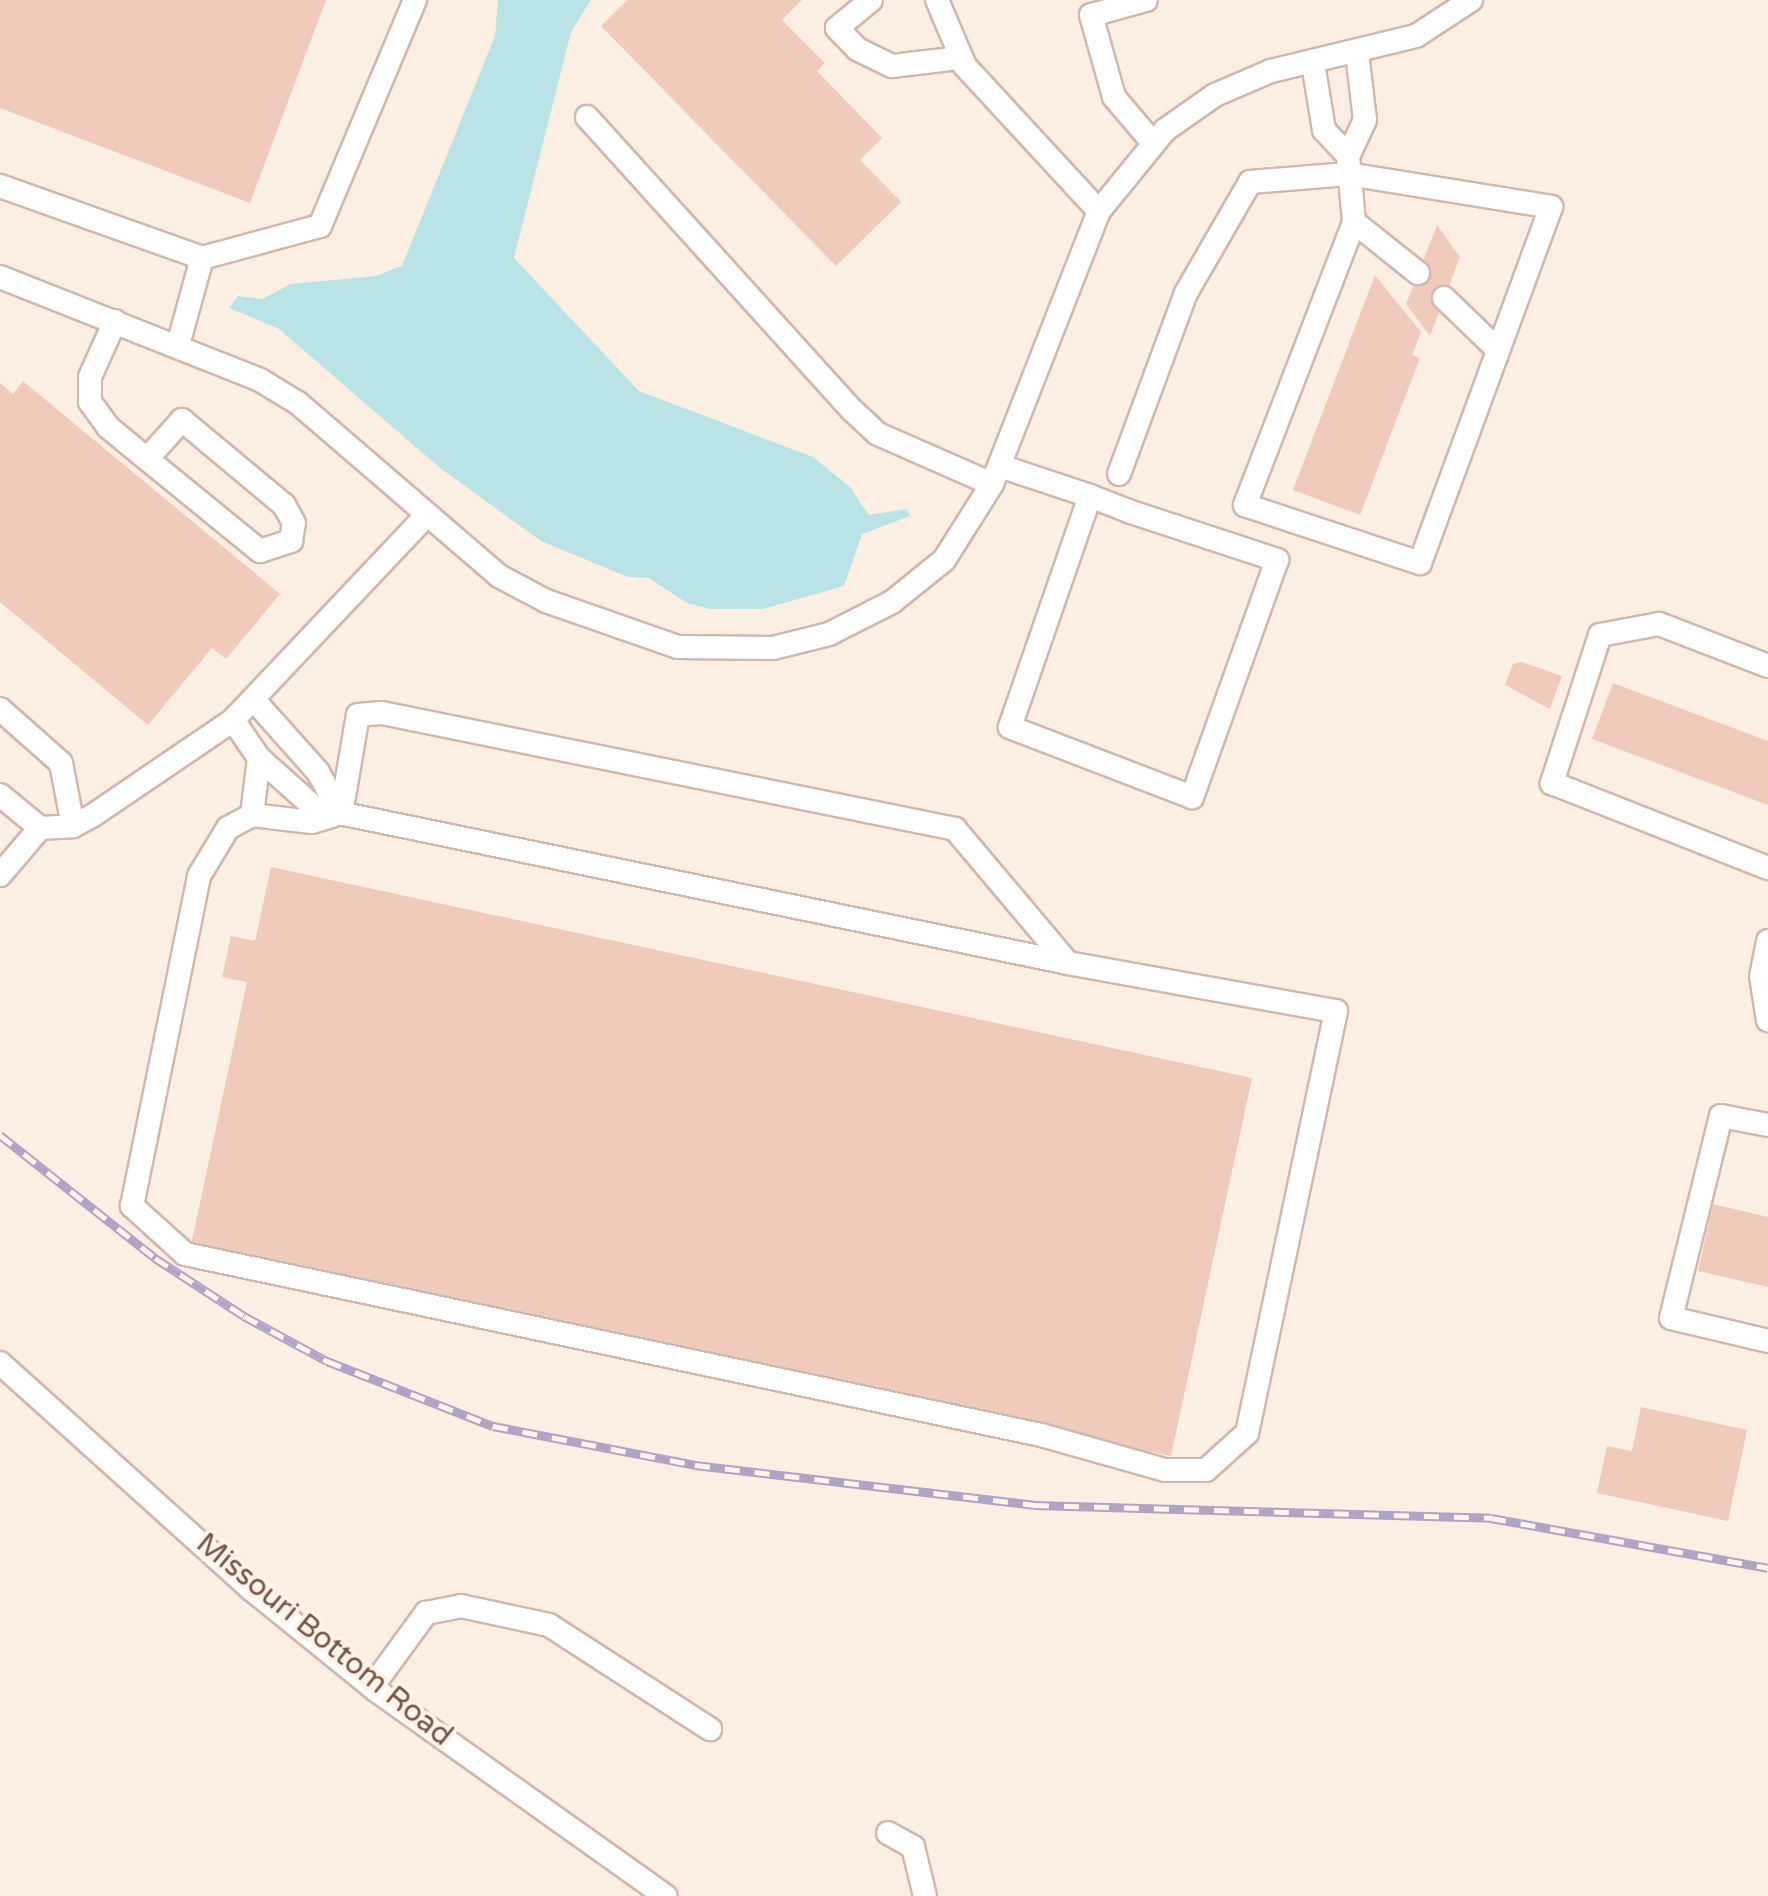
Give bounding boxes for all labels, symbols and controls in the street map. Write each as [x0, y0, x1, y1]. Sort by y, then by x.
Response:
street label: Missouri Bottom Road [189, 1526, 459, 1754]

